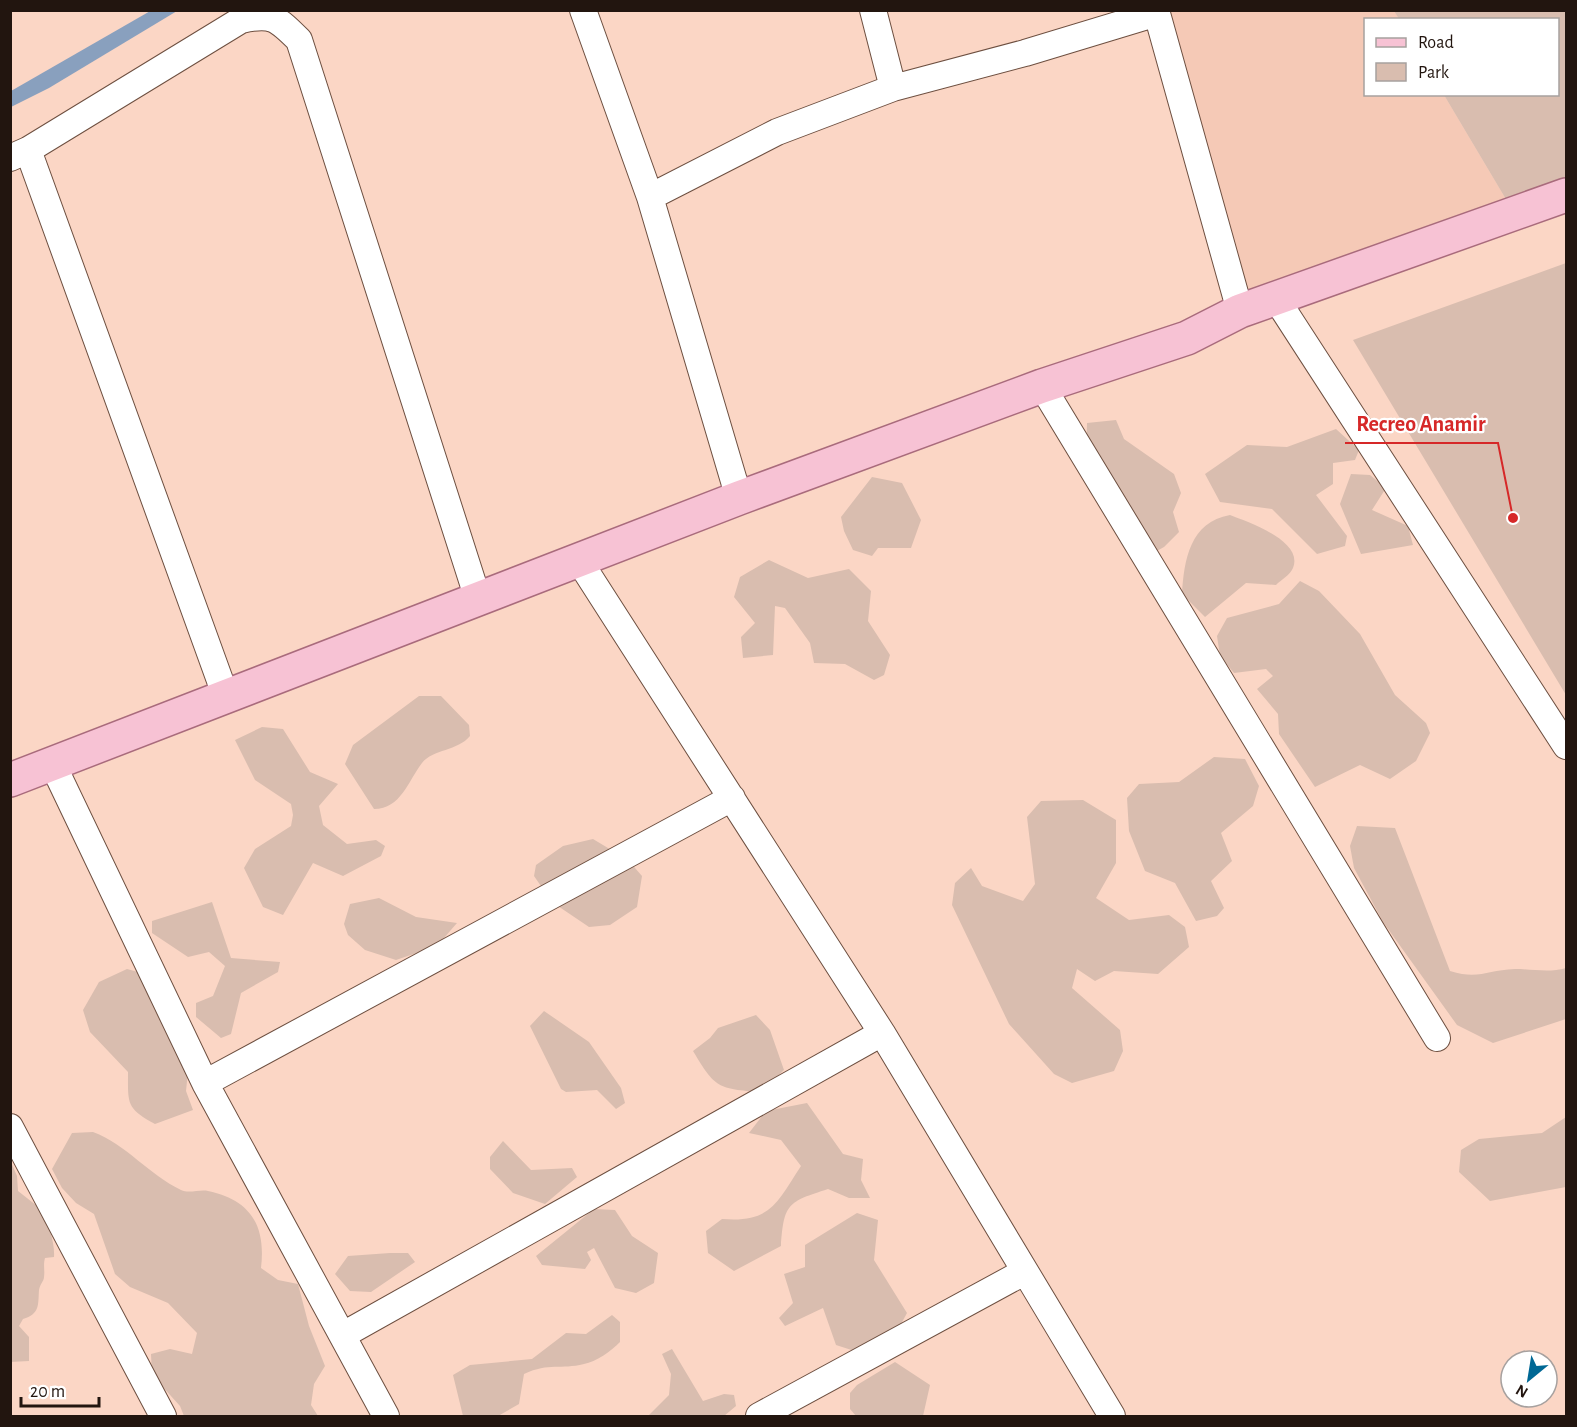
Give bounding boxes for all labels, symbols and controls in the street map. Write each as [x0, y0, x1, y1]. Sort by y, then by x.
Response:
legend [1364, 18, 1559, 96]
text: Road [1418, 34, 1454, 52]
text: Park [1418, 64, 1450, 82]
callout: Recreo Anamir [1345, 403, 1498, 443]
text: Recreo Anamir [1356, 413, 1486, 435]
north arrow [1499, 1349, 1559, 1409]
scale bar [21, 1370, 99, 1408]
text: N [1513, 1381, 1531, 1401]
text: 20 m [30, 1383, 65, 1401]

